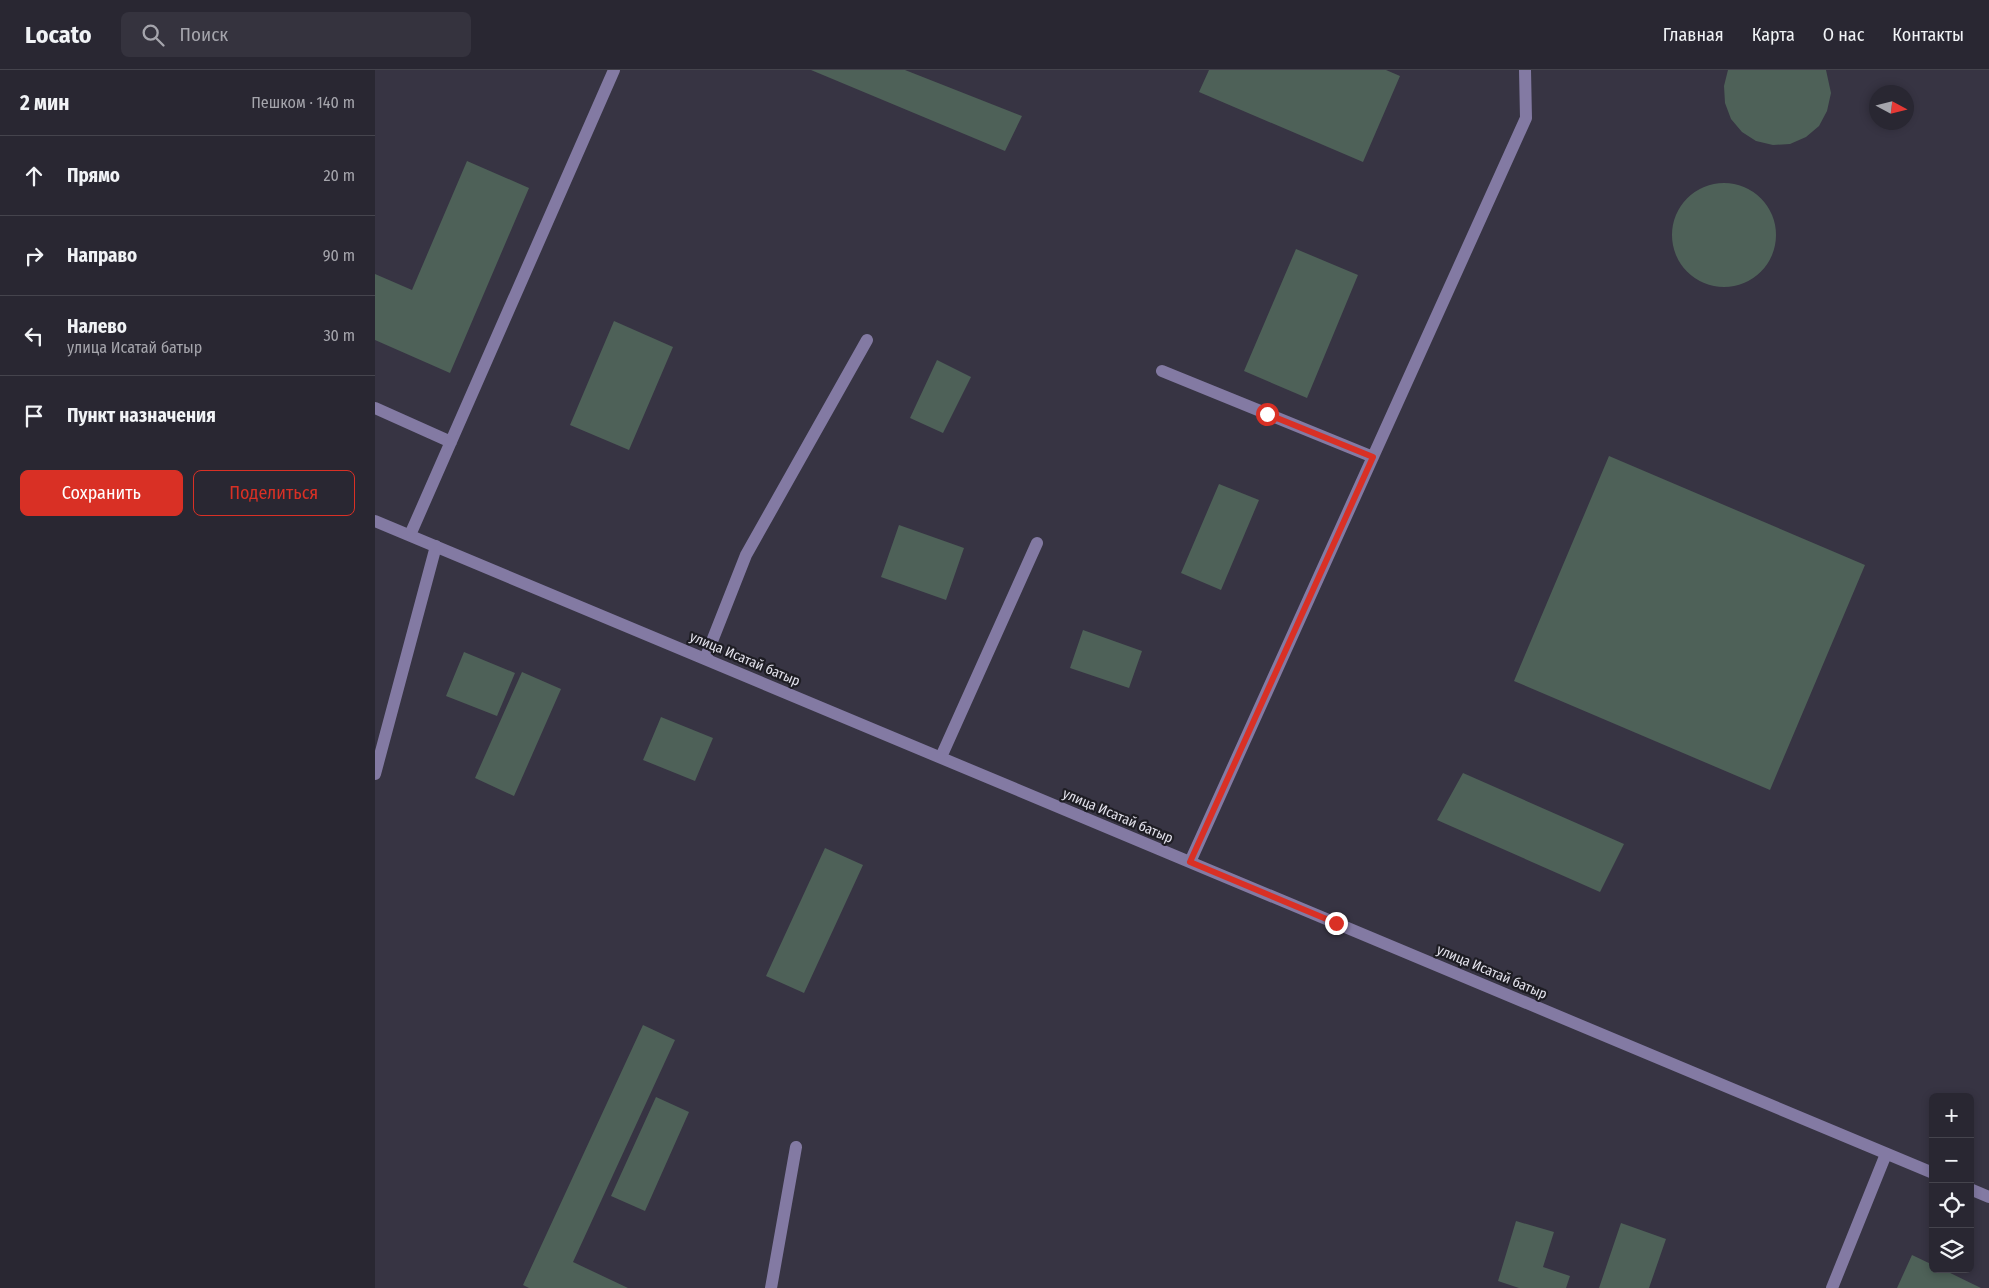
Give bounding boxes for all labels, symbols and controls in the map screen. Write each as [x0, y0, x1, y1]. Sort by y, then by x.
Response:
search box [121, 12, 471, 57]
text: Locato [25, 21, 91, 49]
icon: search [139, 21, 167, 49]
text: Поиск [179, 23, 228, 46]
text: Главная [1663, 24, 1724, 46]
text: Карта [1752, 24, 1795, 46]
text: О нас [1823, 24, 1864, 46]
text: Контакты [1892, 24, 1964, 46]
north arrow [1869, 85, 1914, 130]
text: 2 мин [20, 90, 69, 116]
text: Пешком · 140 m [251, 93, 355, 112]
icon: ahead [20, 162, 48, 190]
text: Прямо [67, 164, 120, 187]
text: 20 m [324, 166, 355, 185]
icon: right [20, 242, 48, 270]
text: Направо [67, 244, 137, 267]
text: 90 m [323, 246, 355, 265]
text: Налево [67, 315, 127, 338]
icon: left [20, 322, 48, 350]
text: 30 m [323, 326, 355, 345]
text: улица Исатай батыр [67, 338, 202, 357]
icon: arrive [20, 402, 48, 430]
route start [1256, 403, 1279, 426]
text: Пункт назначения [67, 404, 216, 427]
button: Сохранить [20, 470, 183, 516]
button: Поделиться [193, 470, 355, 516]
street label: улица Исатай батыр [687, 628, 803, 690]
street label: улица Исатай батыр [1060, 785, 1176, 847]
route end [1325, 912, 1348, 935]
street label: улица Исатай батыр [1434, 941, 1550, 1003]
map controls [1929, 1093, 1974, 1273]
button: + [1929, 1093, 1974, 1138]
button: − [1929, 1138, 1974, 1183]
button: locate [1929, 1183, 1974, 1228]
button: layers [1929, 1228, 1974, 1273]

